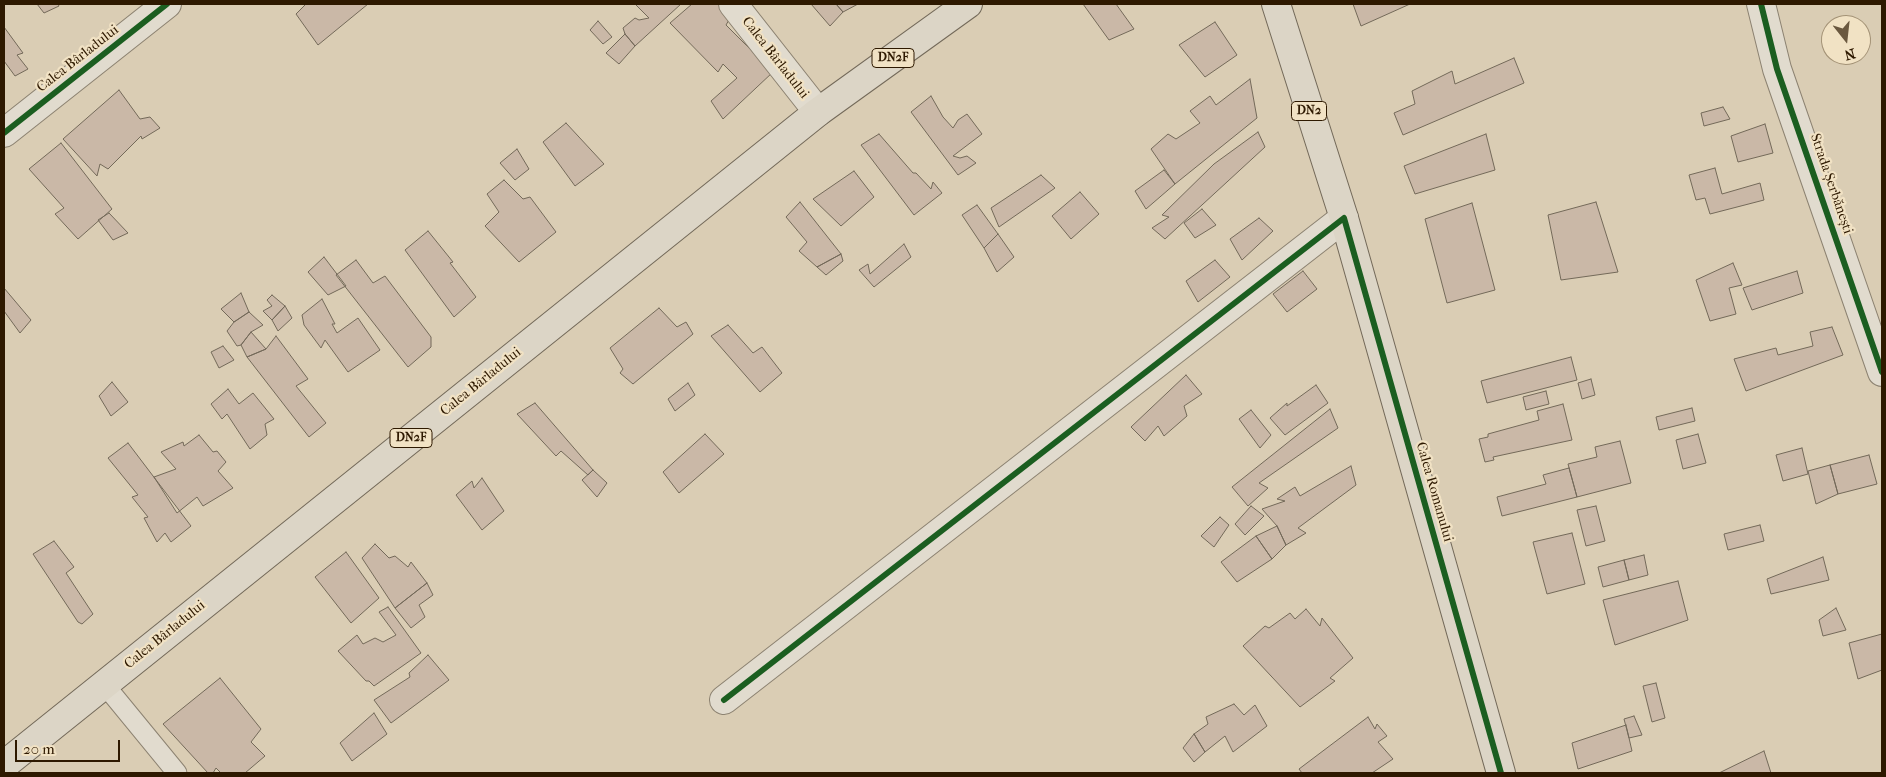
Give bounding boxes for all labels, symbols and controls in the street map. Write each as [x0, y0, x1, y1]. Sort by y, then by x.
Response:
street label: Calea Bârladului [738, 14, 812, 102]
north arrow [1821, 15, 1871, 65]
street label: Calea Bârladului [34, 22, 122, 96]
text: N [1843, 44, 1857, 64]
road number: DN2F [872, 48, 914, 68]
road number: DN2 [1292, 102, 1326, 120]
street label: Strada Șerbănești [1806, 132, 1856, 236]
street label: Calea Bârladului [437, 344, 525, 420]
road number: DN2F [390, 428, 432, 448]
street label: Calea Romanului [1412, 440, 1456, 544]
street label: Calea Bârladului [121, 597, 209, 673]
scale bar [18, 730, 122, 762]
text: 20 m [23, 740, 55, 758]

